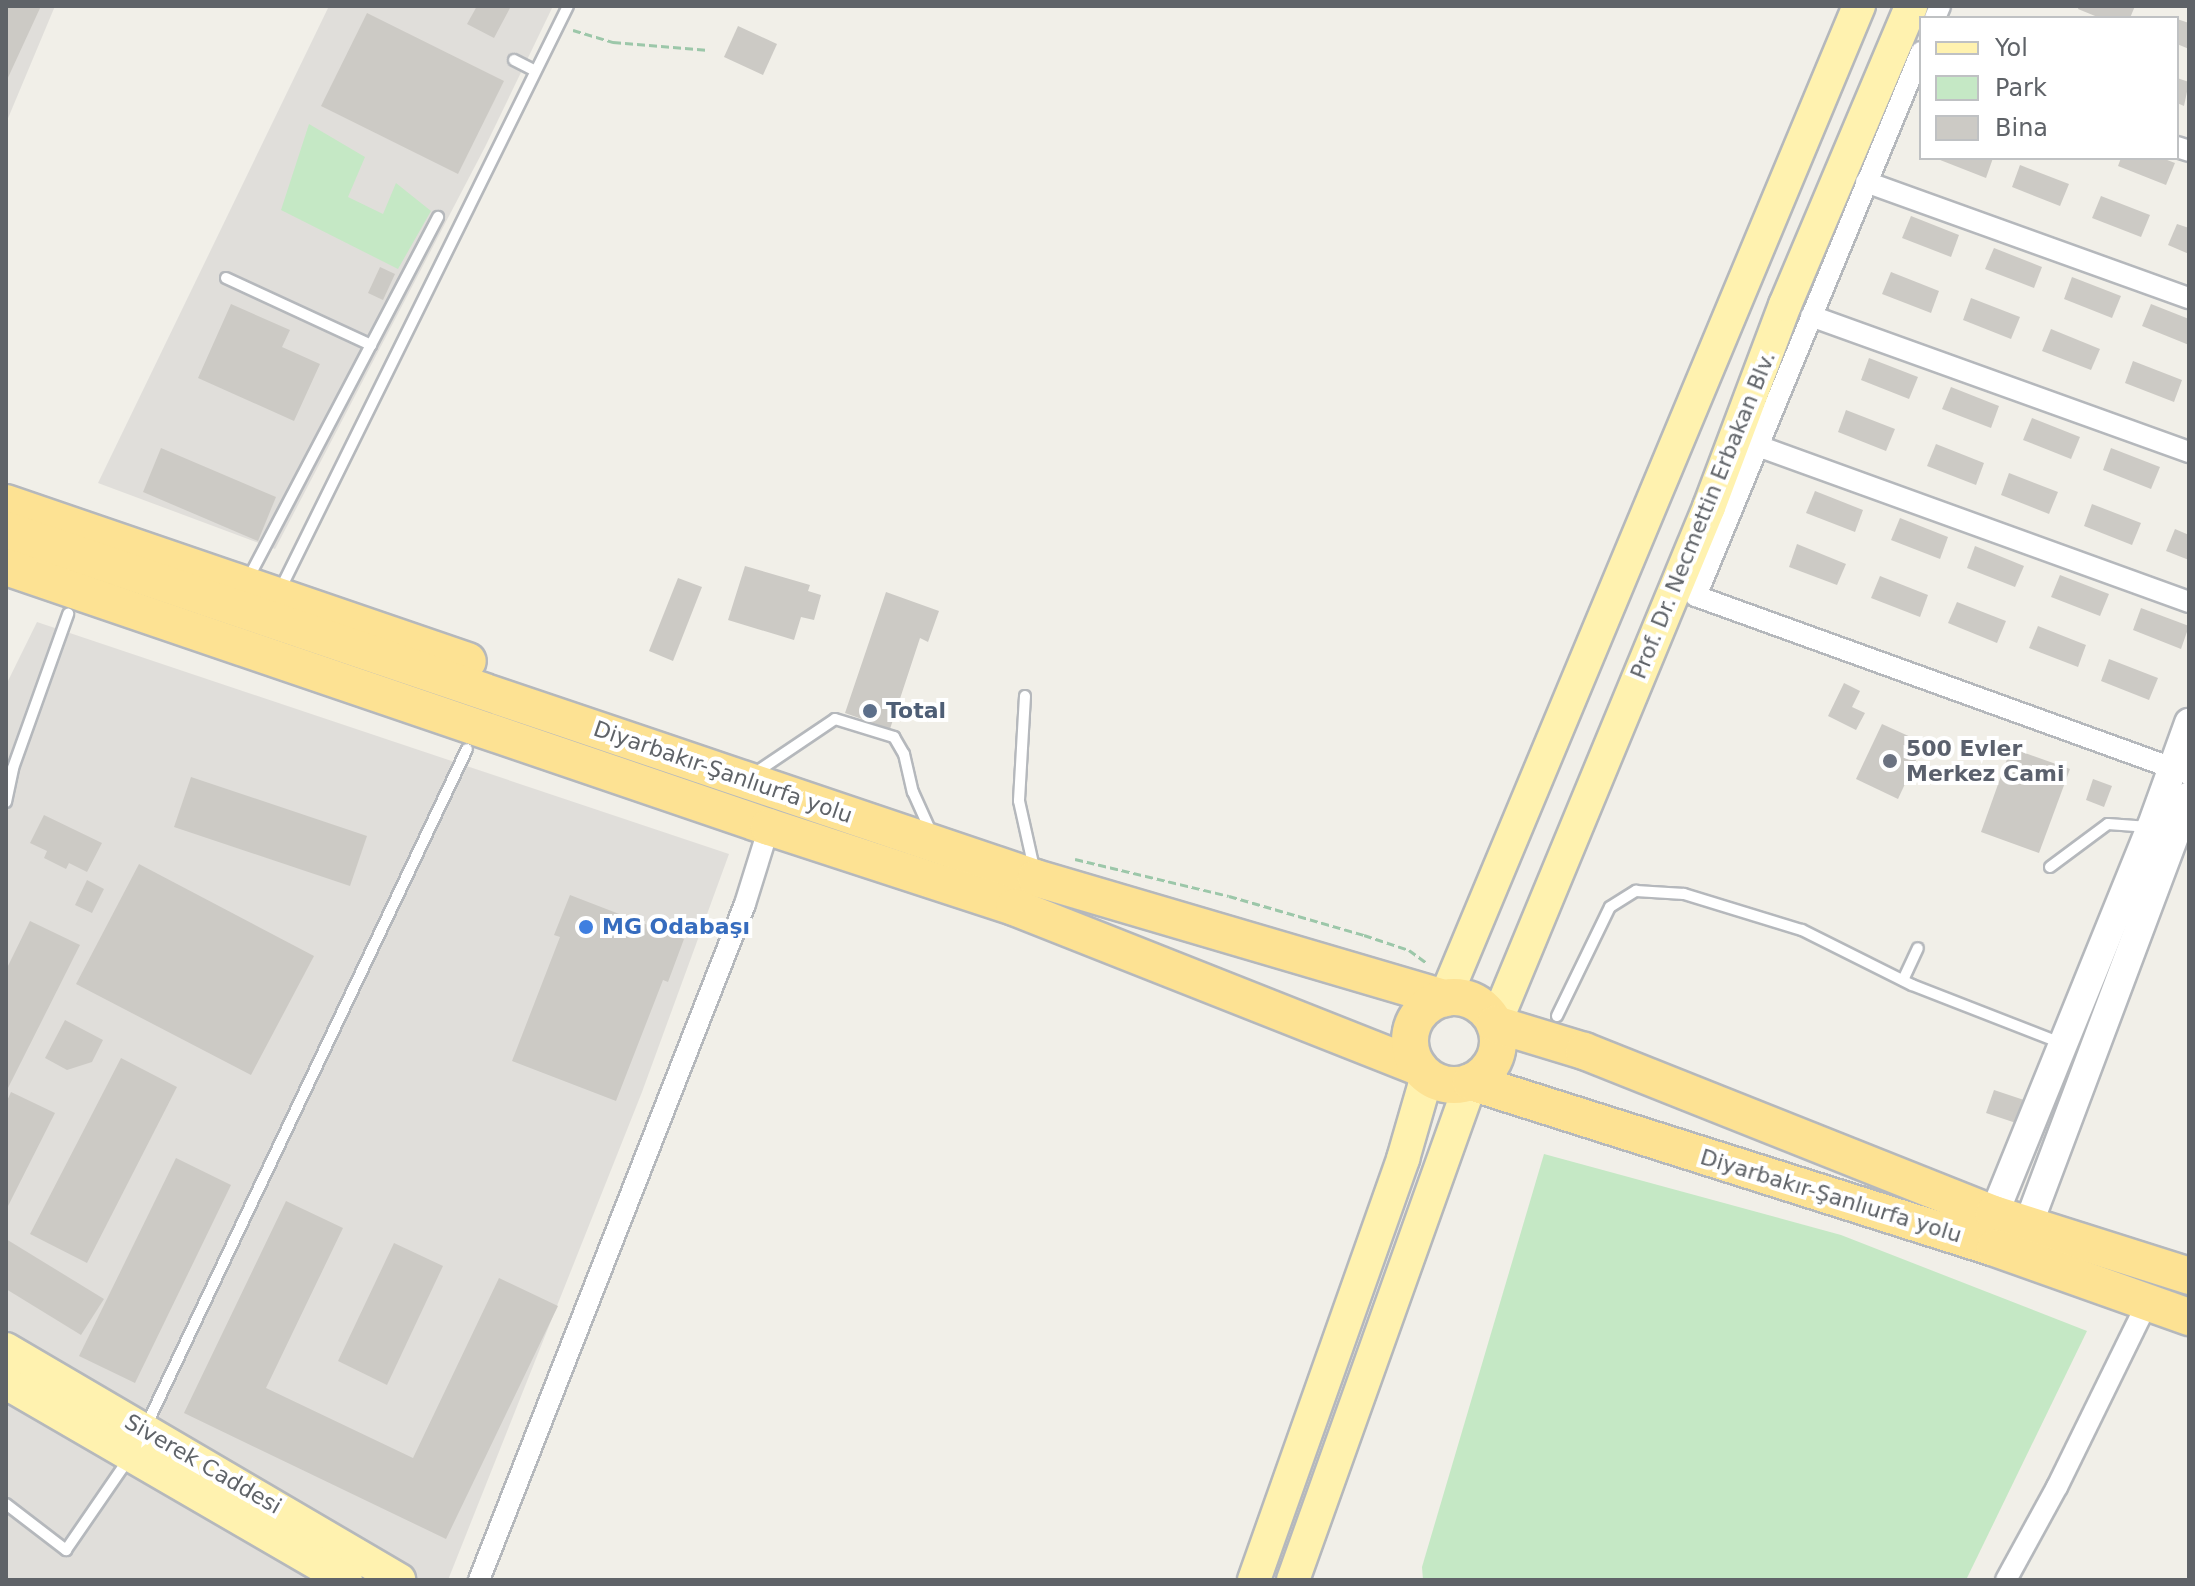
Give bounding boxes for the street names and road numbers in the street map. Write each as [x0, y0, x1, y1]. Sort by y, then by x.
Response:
street label: Prof. Dr. Necmettin Erbakan Blv. [1625, 347, 1781, 683]
street label: Diyarbakır-Şanlıurfa yolu [590, 715, 856, 829]
street label: Diyarbakır-Şanlıurfa yolu [1697, 1144, 1965, 1248]
street label: Siverek Caddesi [120, 1408, 286, 1520]

